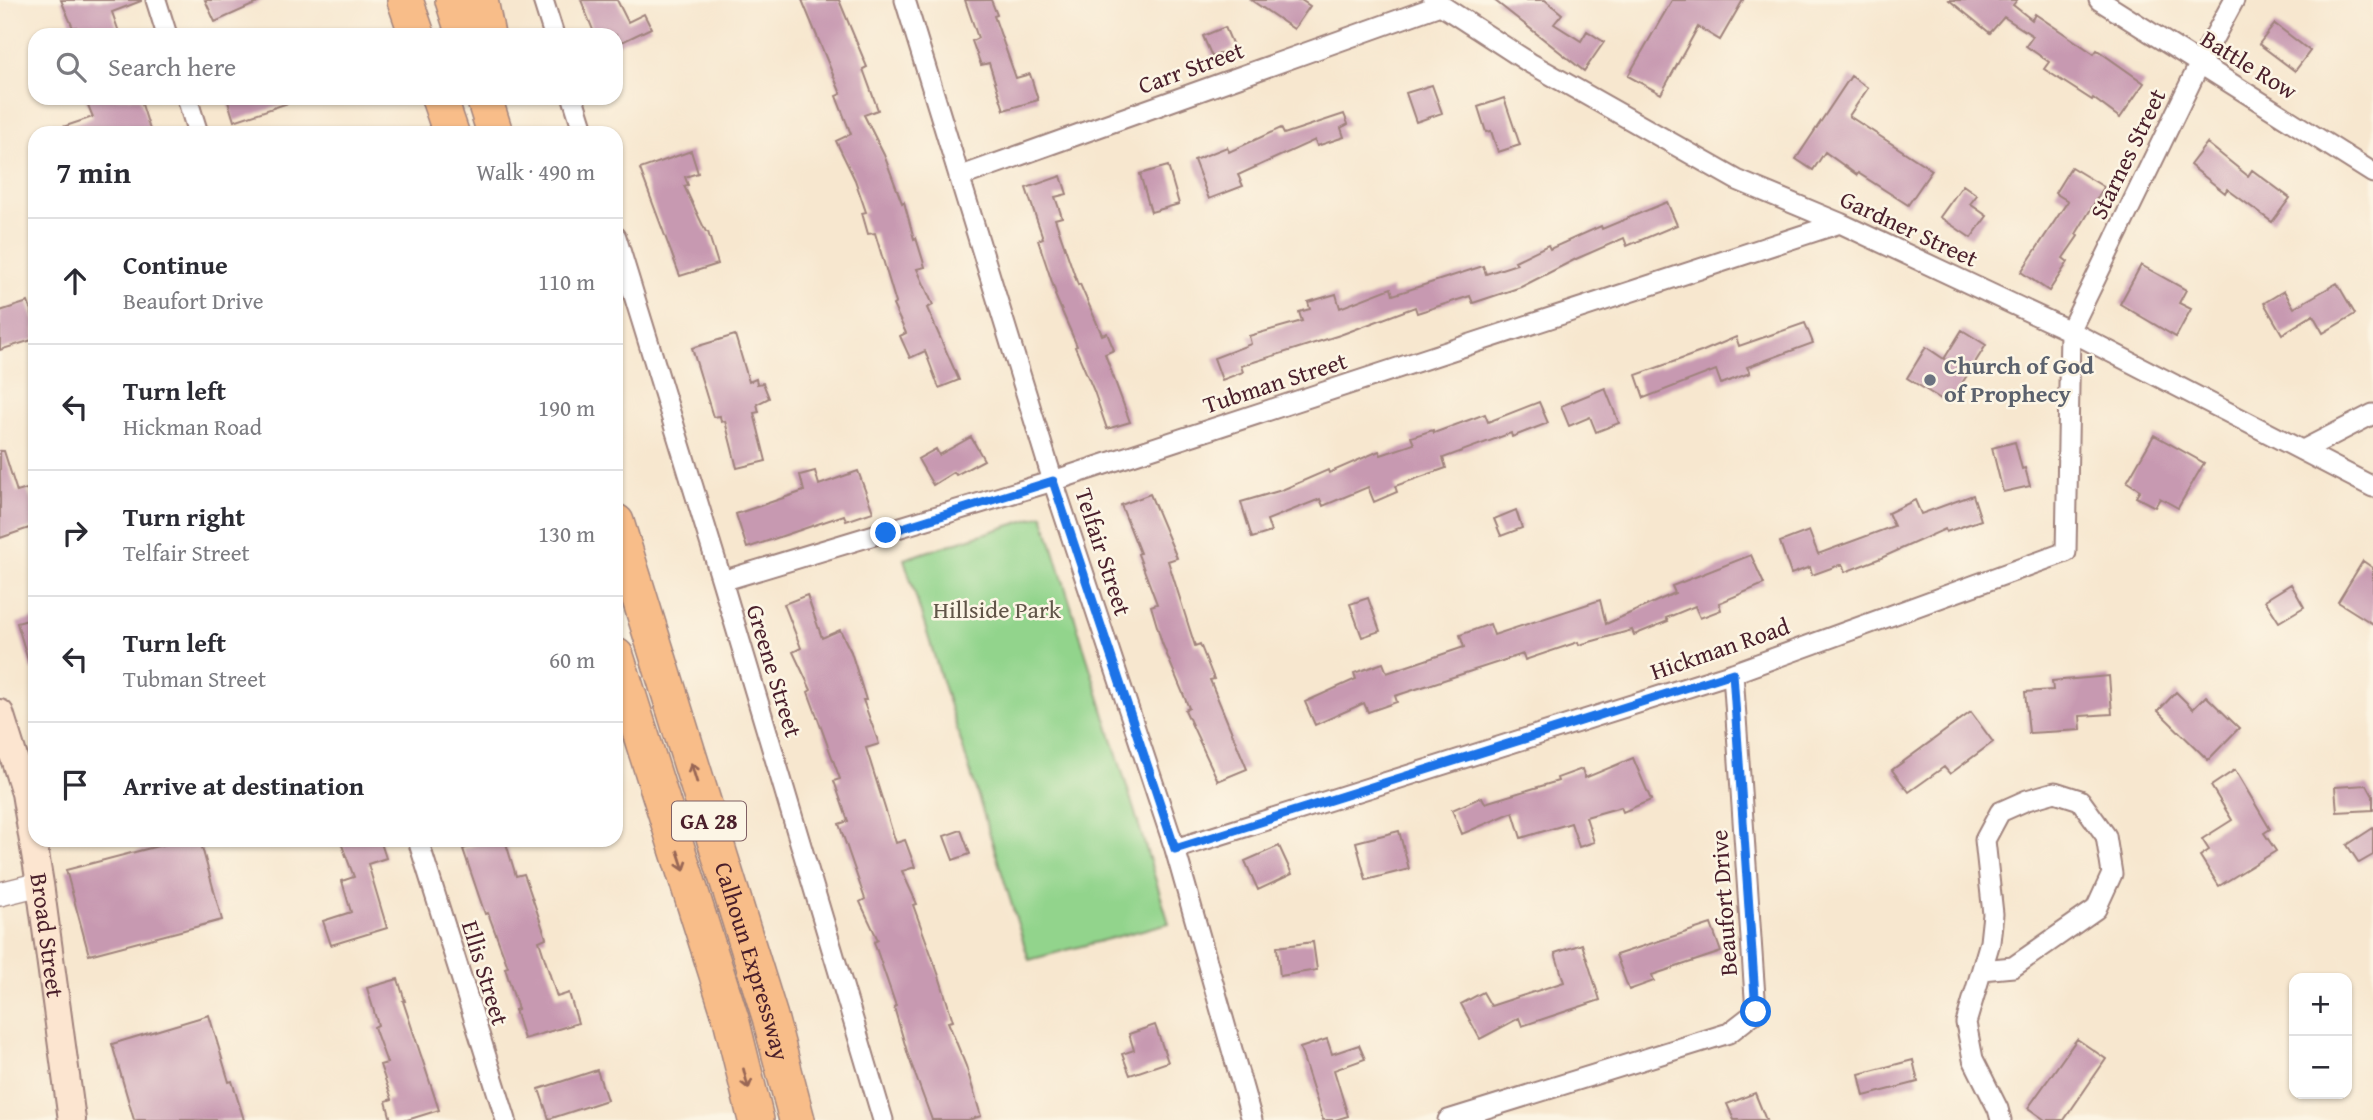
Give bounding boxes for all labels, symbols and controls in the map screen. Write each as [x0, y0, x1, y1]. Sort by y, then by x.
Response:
street label: Battle Row [2194, 21, 2304, 108]
search box [28, 28, 623, 105]
street label: Carr Street [1133, 32, 1249, 103]
text: Search here [108, 47, 236, 86]
icon: search [52, 48, 90, 86]
street label: Starnes Street [2081, 82, 2175, 225]
text: 7 min [56, 150, 131, 194]
text: Walk · 490 m [476, 155, 595, 188]
street label: Gardner Street [1834, 181, 1984, 276]
text: Continue [123, 245, 228, 284]
icon: ahead [56, 262, 94, 300]
text: 110 m [538, 265, 595, 298]
text: Beaufort Drive [123, 284, 264, 317]
street label: Tubman Street [1198, 343, 1352, 422]
place label: Church of God of Prophecy [1944, 348, 2094, 411]
text: Turn left [123, 371, 226, 410]
marker: Church of God of Prophecy [1922, 372, 1938, 388]
icon: left [56, 388, 94, 426]
text: 190 m [538, 391, 595, 424]
text: Hickman Road [123, 410, 262, 443]
street label: Telfair Street [1066, 484, 1141, 621]
text: Turn right [123, 497, 245, 536]
icon: right [56, 514, 94, 552]
text: 130 m [538, 517, 595, 550]
route end [870, 517, 901, 548]
text: Telfair Street [123, 536, 250, 569]
park label: Hillside Park [933, 592, 1062, 627]
street label: Greene Street [738, 600, 811, 742]
street label: Hickman Road [1646, 608, 1794, 689]
text: Turn left [123, 623, 226, 662]
icon: left [56, 640, 94, 678]
text: 60 m [549, 643, 595, 676]
text: Tubman Street [123, 662, 266, 695]
one-way arrow [686, 762, 699, 784]
icon: arrive [56, 766, 94, 804]
text: Arrive at destination [123, 766, 364, 805]
road number: GA 28 [672, 802, 746, 841]
street label: Beaufort Drive [1701, 829, 1746, 977]
one-way arrow [676, 850, 688, 872]
street label: Calhoun Expressway [706, 858, 799, 1064]
street label: Broad Street [21, 870, 73, 1001]
street label: Ellis Street [453, 916, 518, 1030]
map controls [2289, 973, 2352, 1099]
button: + [2289, 973, 2352, 1036]
route start [1740, 996, 1771, 1027]
button: − [2289, 1036, 2352, 1099]
one-way arrow [740, 1067, 753, 1090]

